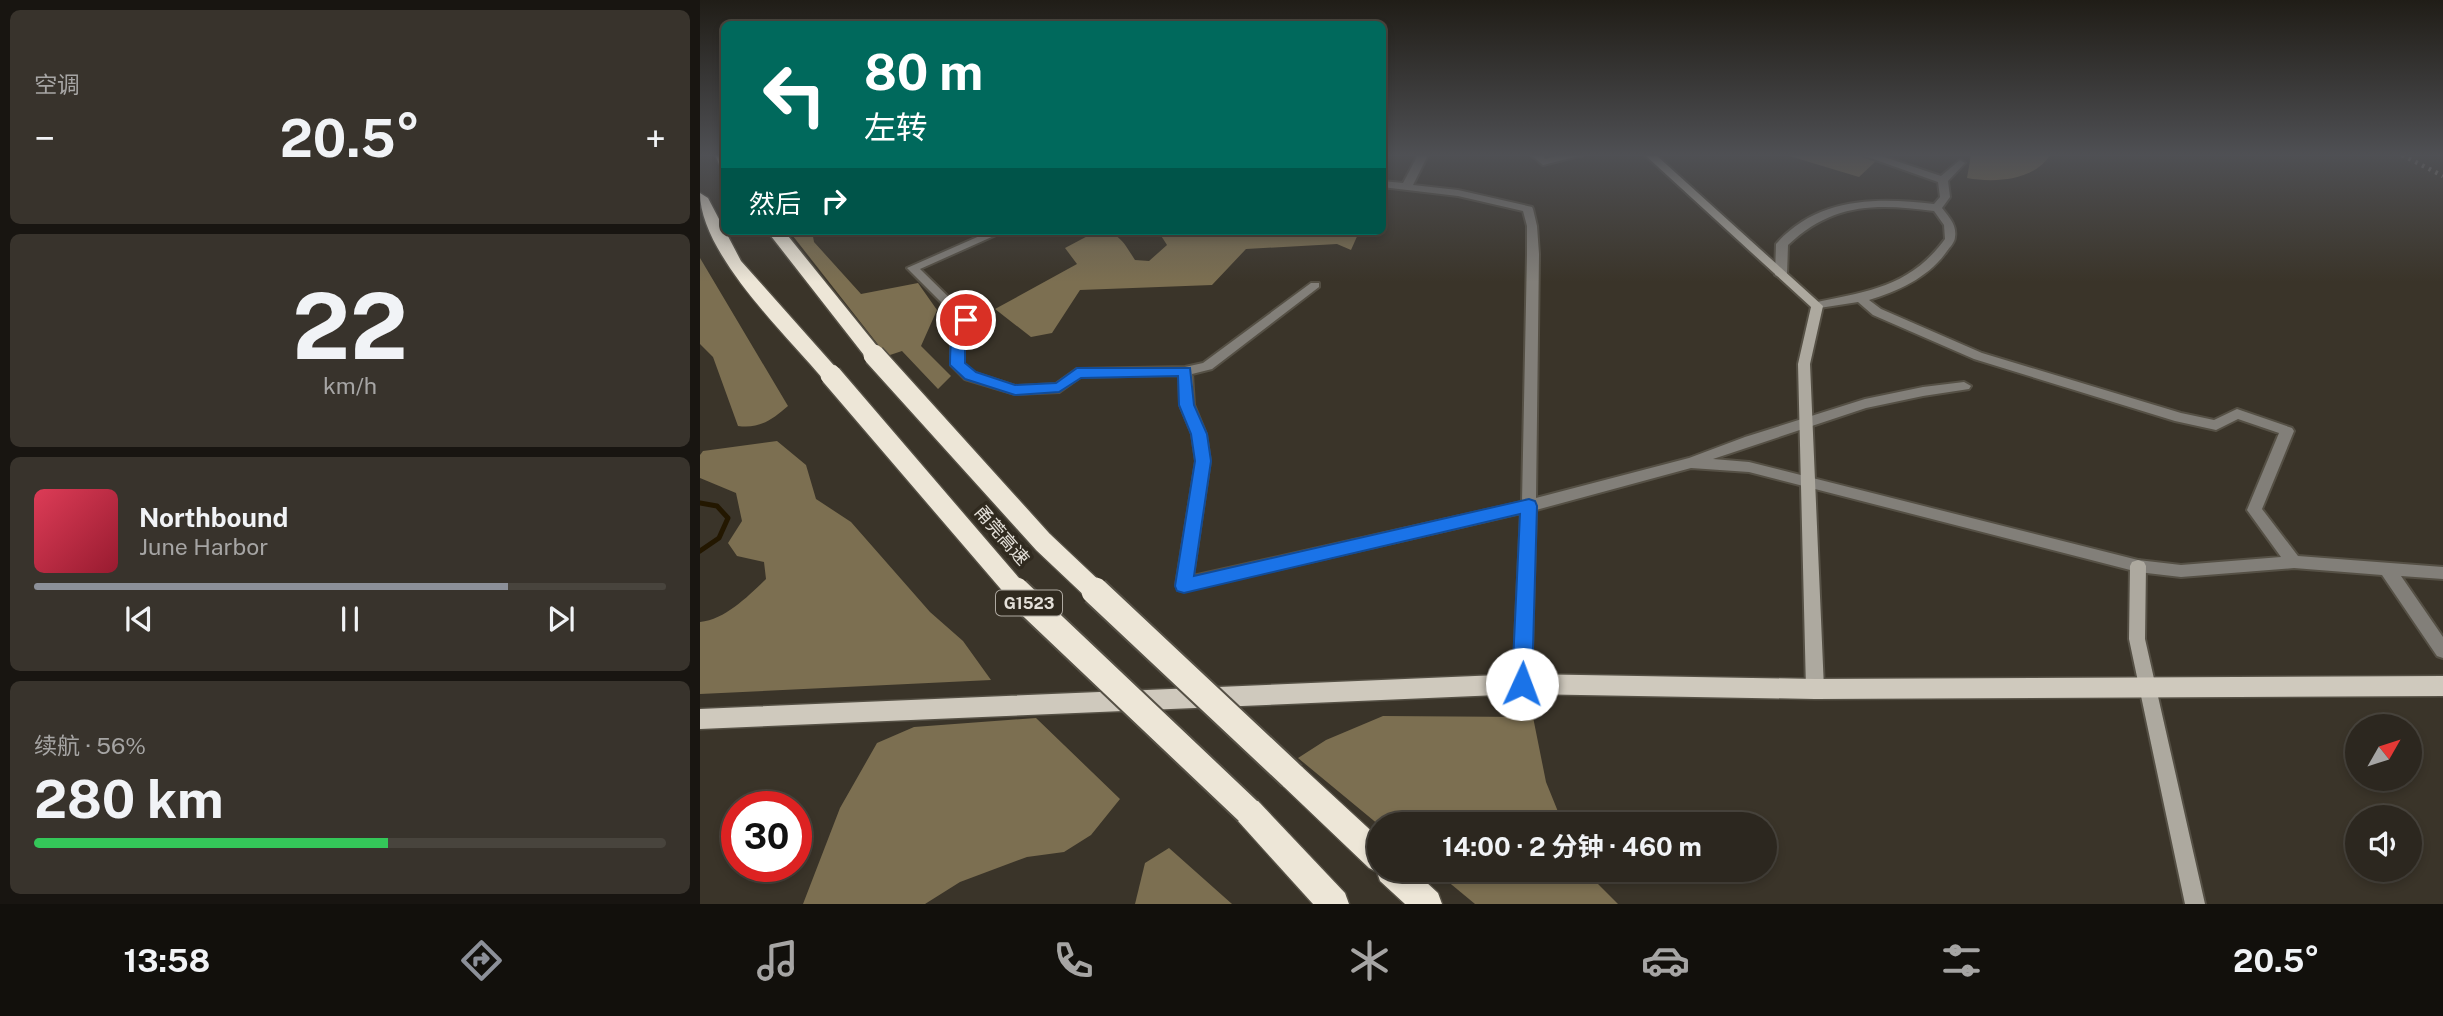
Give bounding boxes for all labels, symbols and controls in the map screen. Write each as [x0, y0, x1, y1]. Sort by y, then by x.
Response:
text: 80 m [864, 43, 983, 101]
icon: left [749, 49, 840, 140]
text: 空调 [34, 71, 80, 98]
text: 20.5° [280, 108, 420, 169]
text: 左转 [864, 109, 928, 146]
text: − [34, 116, 55, 161]
text: + [645, 116, 666, 161]
icon: right [815, 182, 853, 220]
text: 然后 [749, 188, 801, 219]
text: 22 [292, 273, 408, 379]
pin [936, 290, 996, 350]
icon: arrive [947, 301, 985, 339]
text: km/h [323, 372, 377, 399]
street label: 甬莞高速 [970, 501, 1034, 569]
text: Northbound [139, 502, 288, 533]
text: June Harbor [139, 533, 268, 560]
road number: G1523 [996, 590, 1062, 616]
icon: previous [120, 600, 158, 638]
icon: pause [331, 600, 369, 638]
icon: next [542, 600, 580, 638]
position arrow [1485, 647, 1559, 721]
north arrow [2345, 714, 2422, 791]
map controls [2345, 714, 2422, 882]
text: 续航 · 56% [34, 732, 146, 759]
text: 280 km [34, 769, 224, 830]
speed limit sign: 30 [721, 791, 812, 882]
button: sound [2345, 805, 2422, 882]
text: 14:00 · 2 分钟 · 460 m [1442, 831, 1702, 862]
icon: directions [457, 936, 506, 985]
icon: music [753, 936, 802, 985]
icon: phone [1049, 936, 1098, 985]
icon: climate [1345, 936, 1394, 985]
icon: car [1641, 936, 1690, 985]
icon: filters [1937, 936, 1986, 985]
text: 13:58 [123, 942, 210, 979]
text: 20.5° [2233, 942, 2319, 979]

